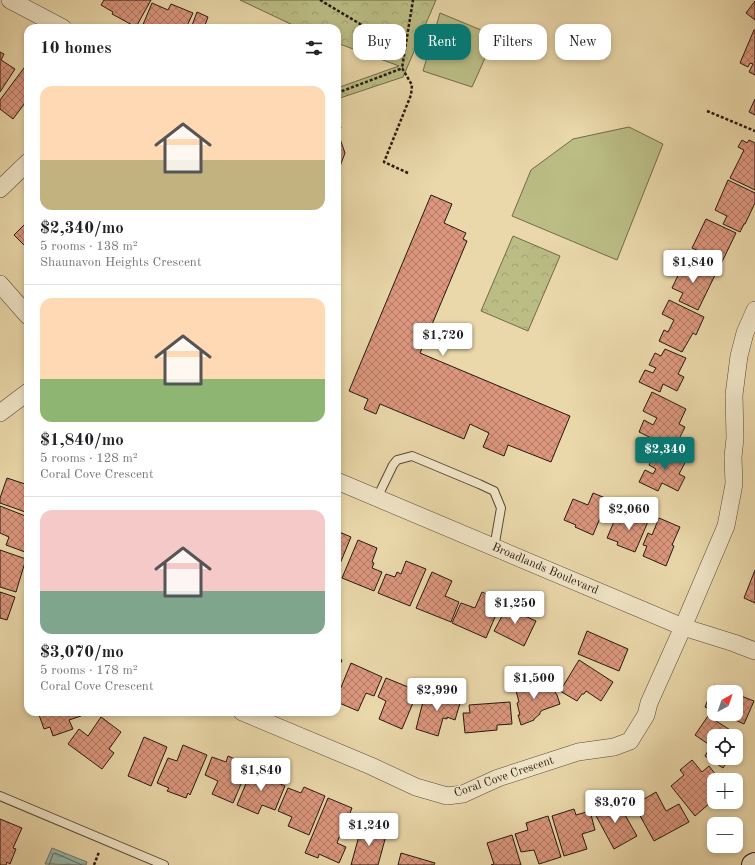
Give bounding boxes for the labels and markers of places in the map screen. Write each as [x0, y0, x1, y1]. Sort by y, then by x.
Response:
pin: $1,840 [660, 250, 726, 284]
pin: $1,720 [410, 323, 476, 357]
pin: $2,340 [632, 437, 698, 471]
pin: $2,060 [596, 497, 662, 531]
pin: $1,250 [482, 591, 548, 625]
pin: $1,500 [501, 666, 567, 700]
pin: $2,990 [404, 678, 470, 712]
pin: $1,840 [228, 758, 294, 792]
pin: $3,070 [582, 790, 648, 824]
pin: $1,240 [336, 813, 402, 847]

